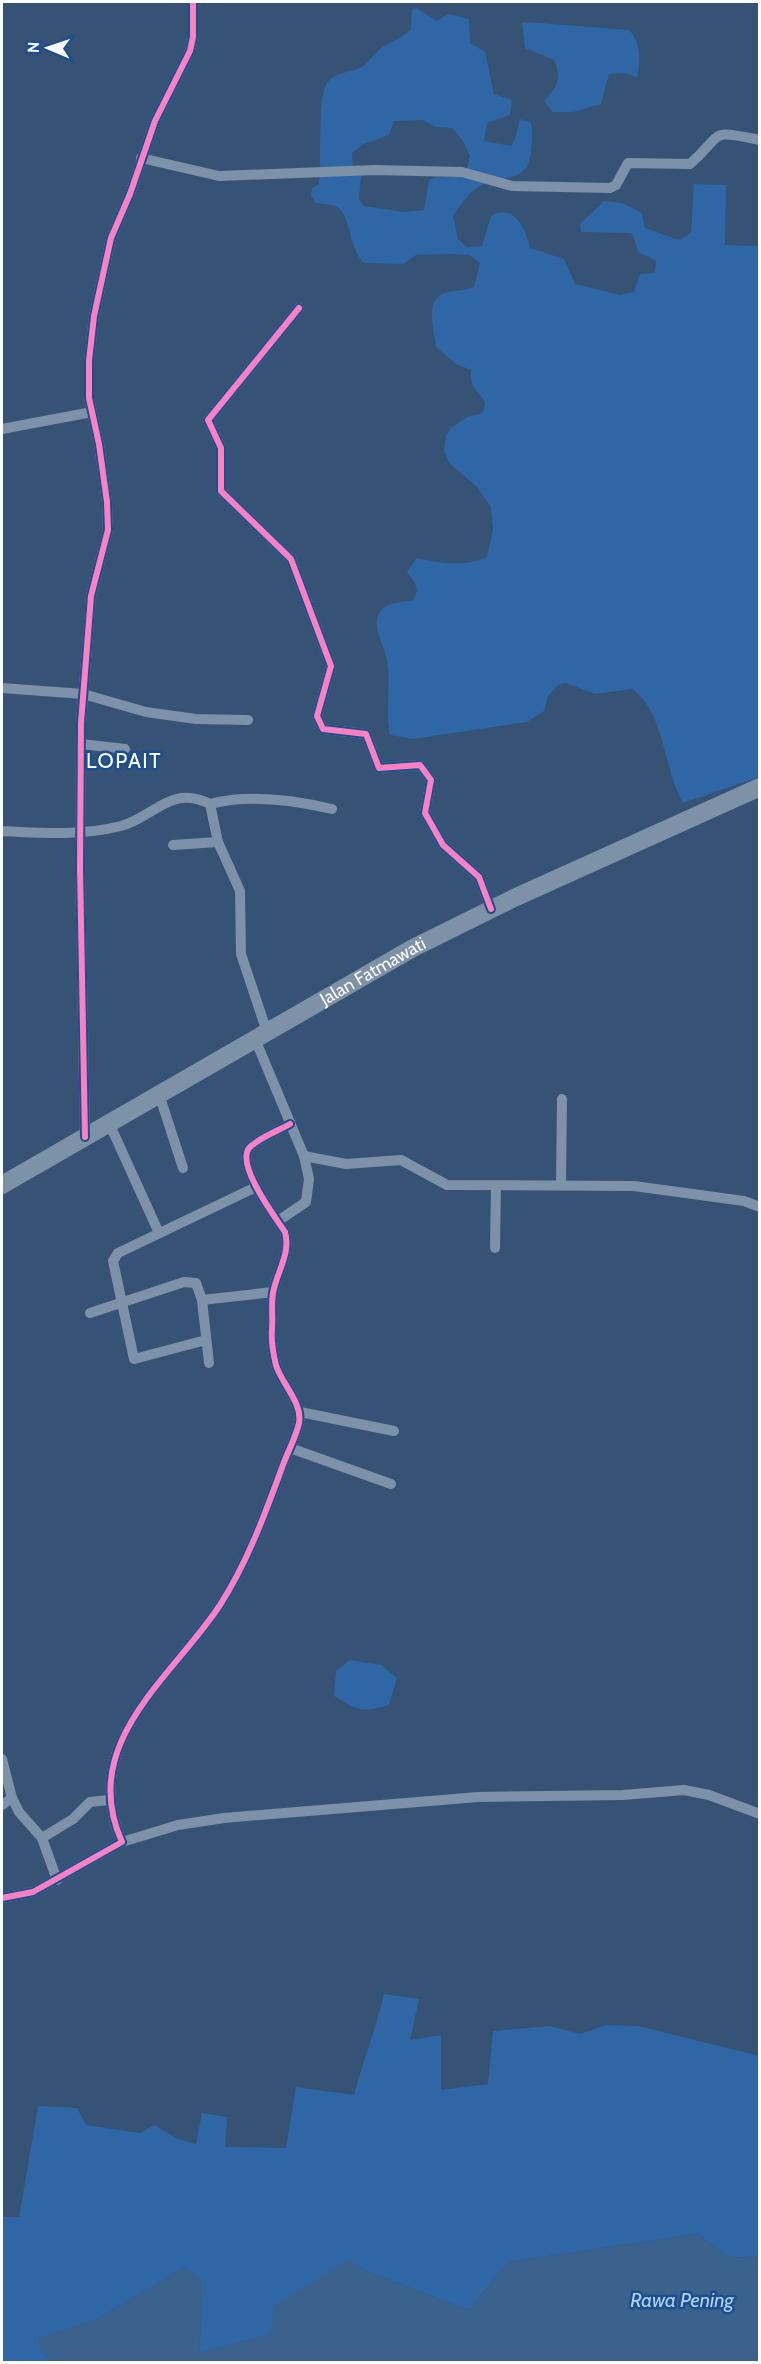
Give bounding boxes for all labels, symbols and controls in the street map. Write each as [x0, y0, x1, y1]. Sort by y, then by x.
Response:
north arrow [18, 18, 78, 78]
text: N [24, 42, 43, 53]
district label: LOPAIT [86, 748, 162, 773]
street label: Jalan Fatmawati [315, 932, 429, 1011]
water label: Rawa Pening [630, 2288, 735, 2312]

